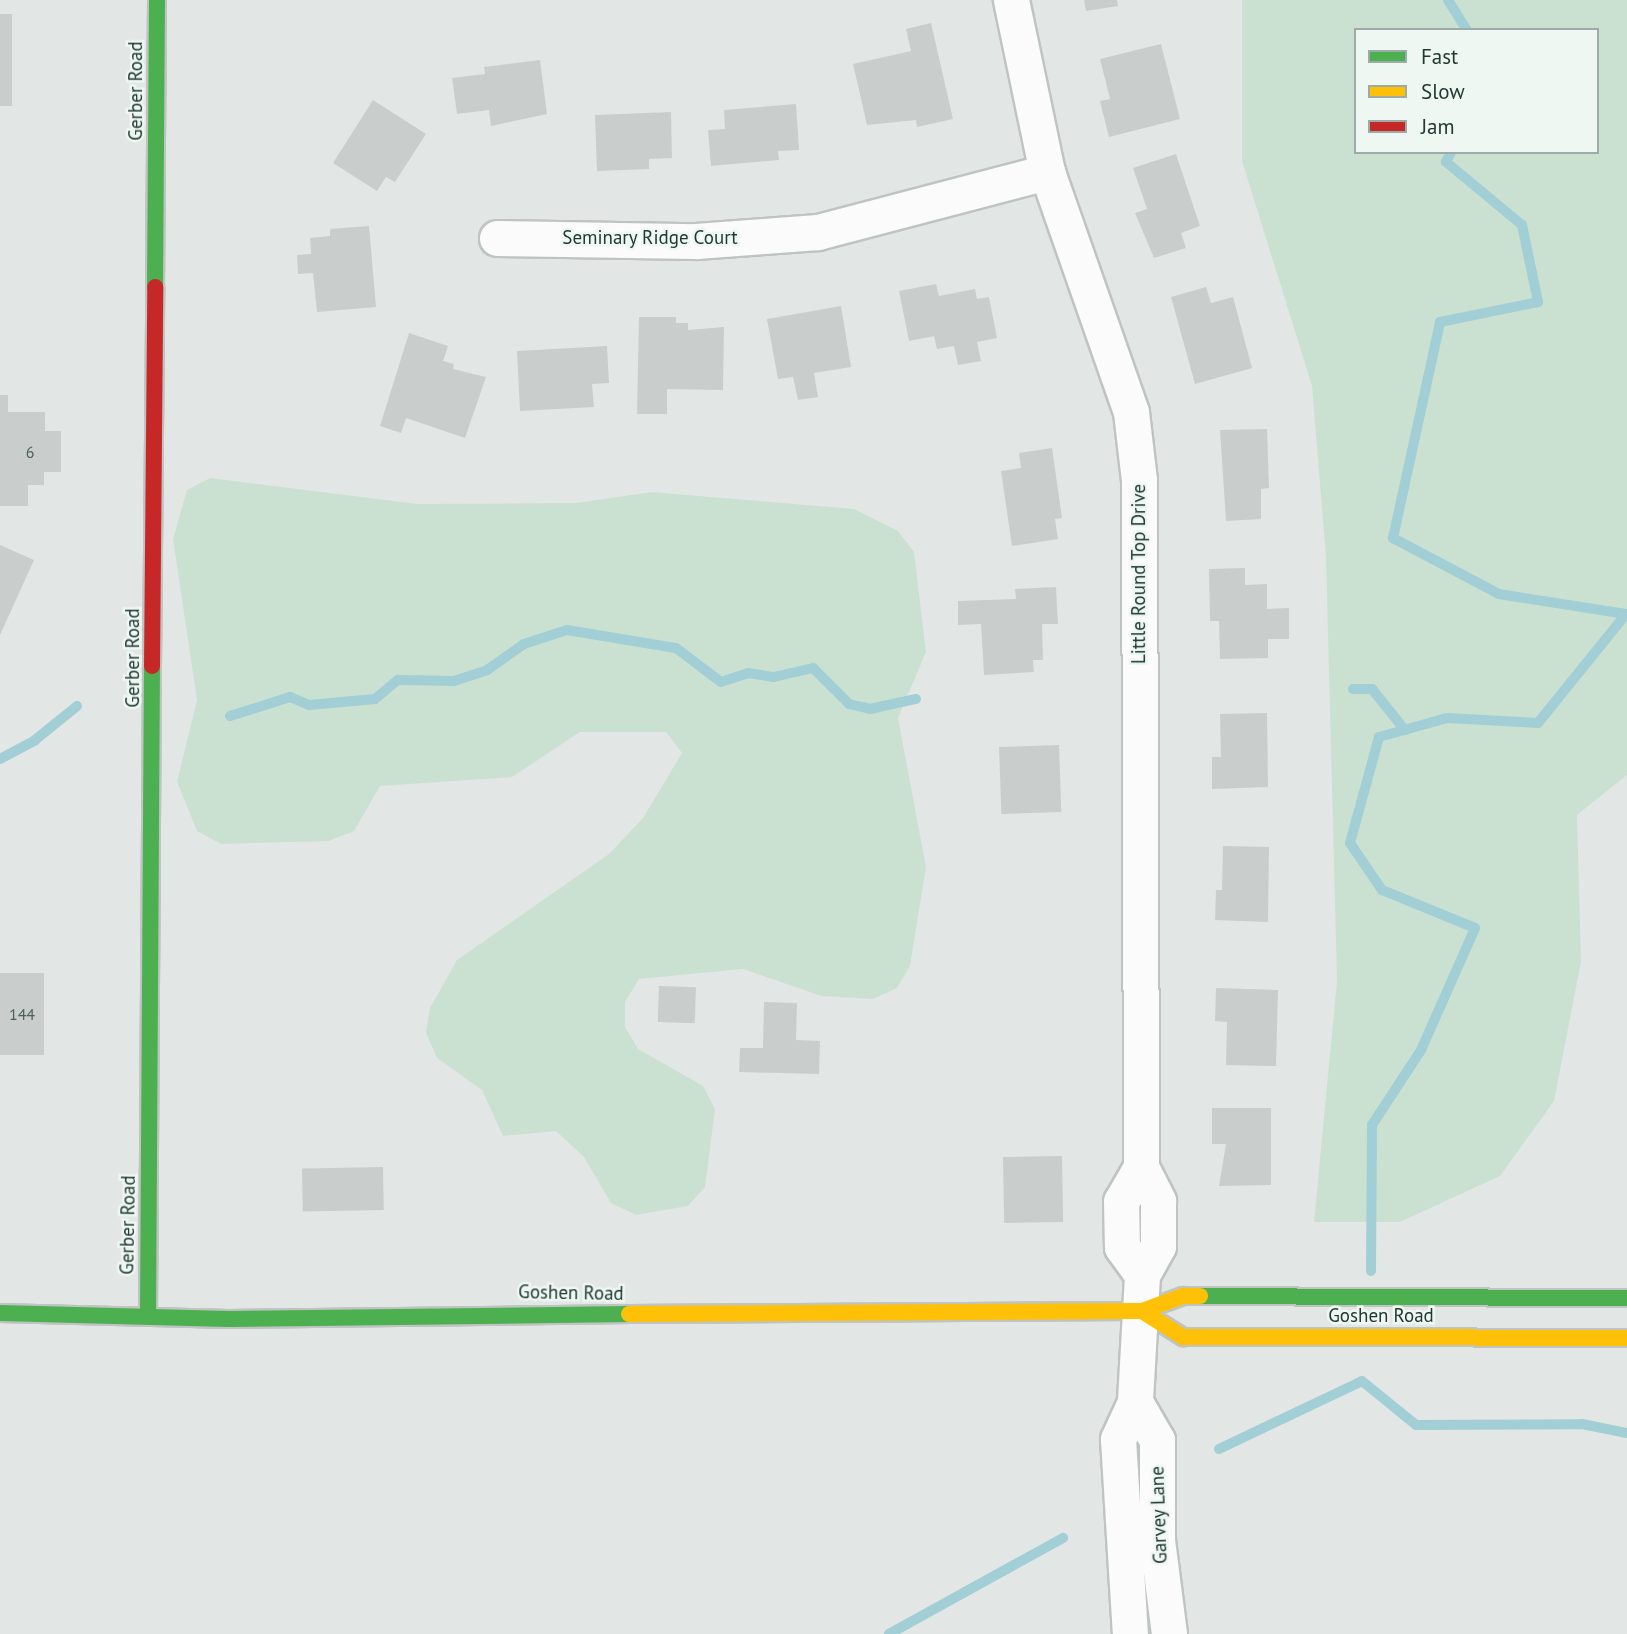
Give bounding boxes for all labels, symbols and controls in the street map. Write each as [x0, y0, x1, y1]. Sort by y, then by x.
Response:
legend [1354, 28, 1599, 154]
street label: Gerber Road [125, 41, 147, 141]
text: Fast [1421, 43, 1458, 70]
text: Slow [1421, 78, 1465, 105]
text: Jam [1421, 113, 1455, 140]
street label: Seminary Ridge Court [562, 227, 738, 249]
house number: 6 [26, 442, 34, 462]
street label: Little Round Top Drive [1128, 484, 1150, 664]
street label: Gerber Road [122, 608, 144, 708]
house number: 144 [9, 1004, 35, 1024]
street label: Gerber Road [116, 1175, 140, 1275]
street label: Goshen Road [518, 1281, 624, 1305]
street label: Goshen Road [1328, 1305, 1434, 1327]
street label: Garvey Lane [1146, 1465, 1172, 1565]

